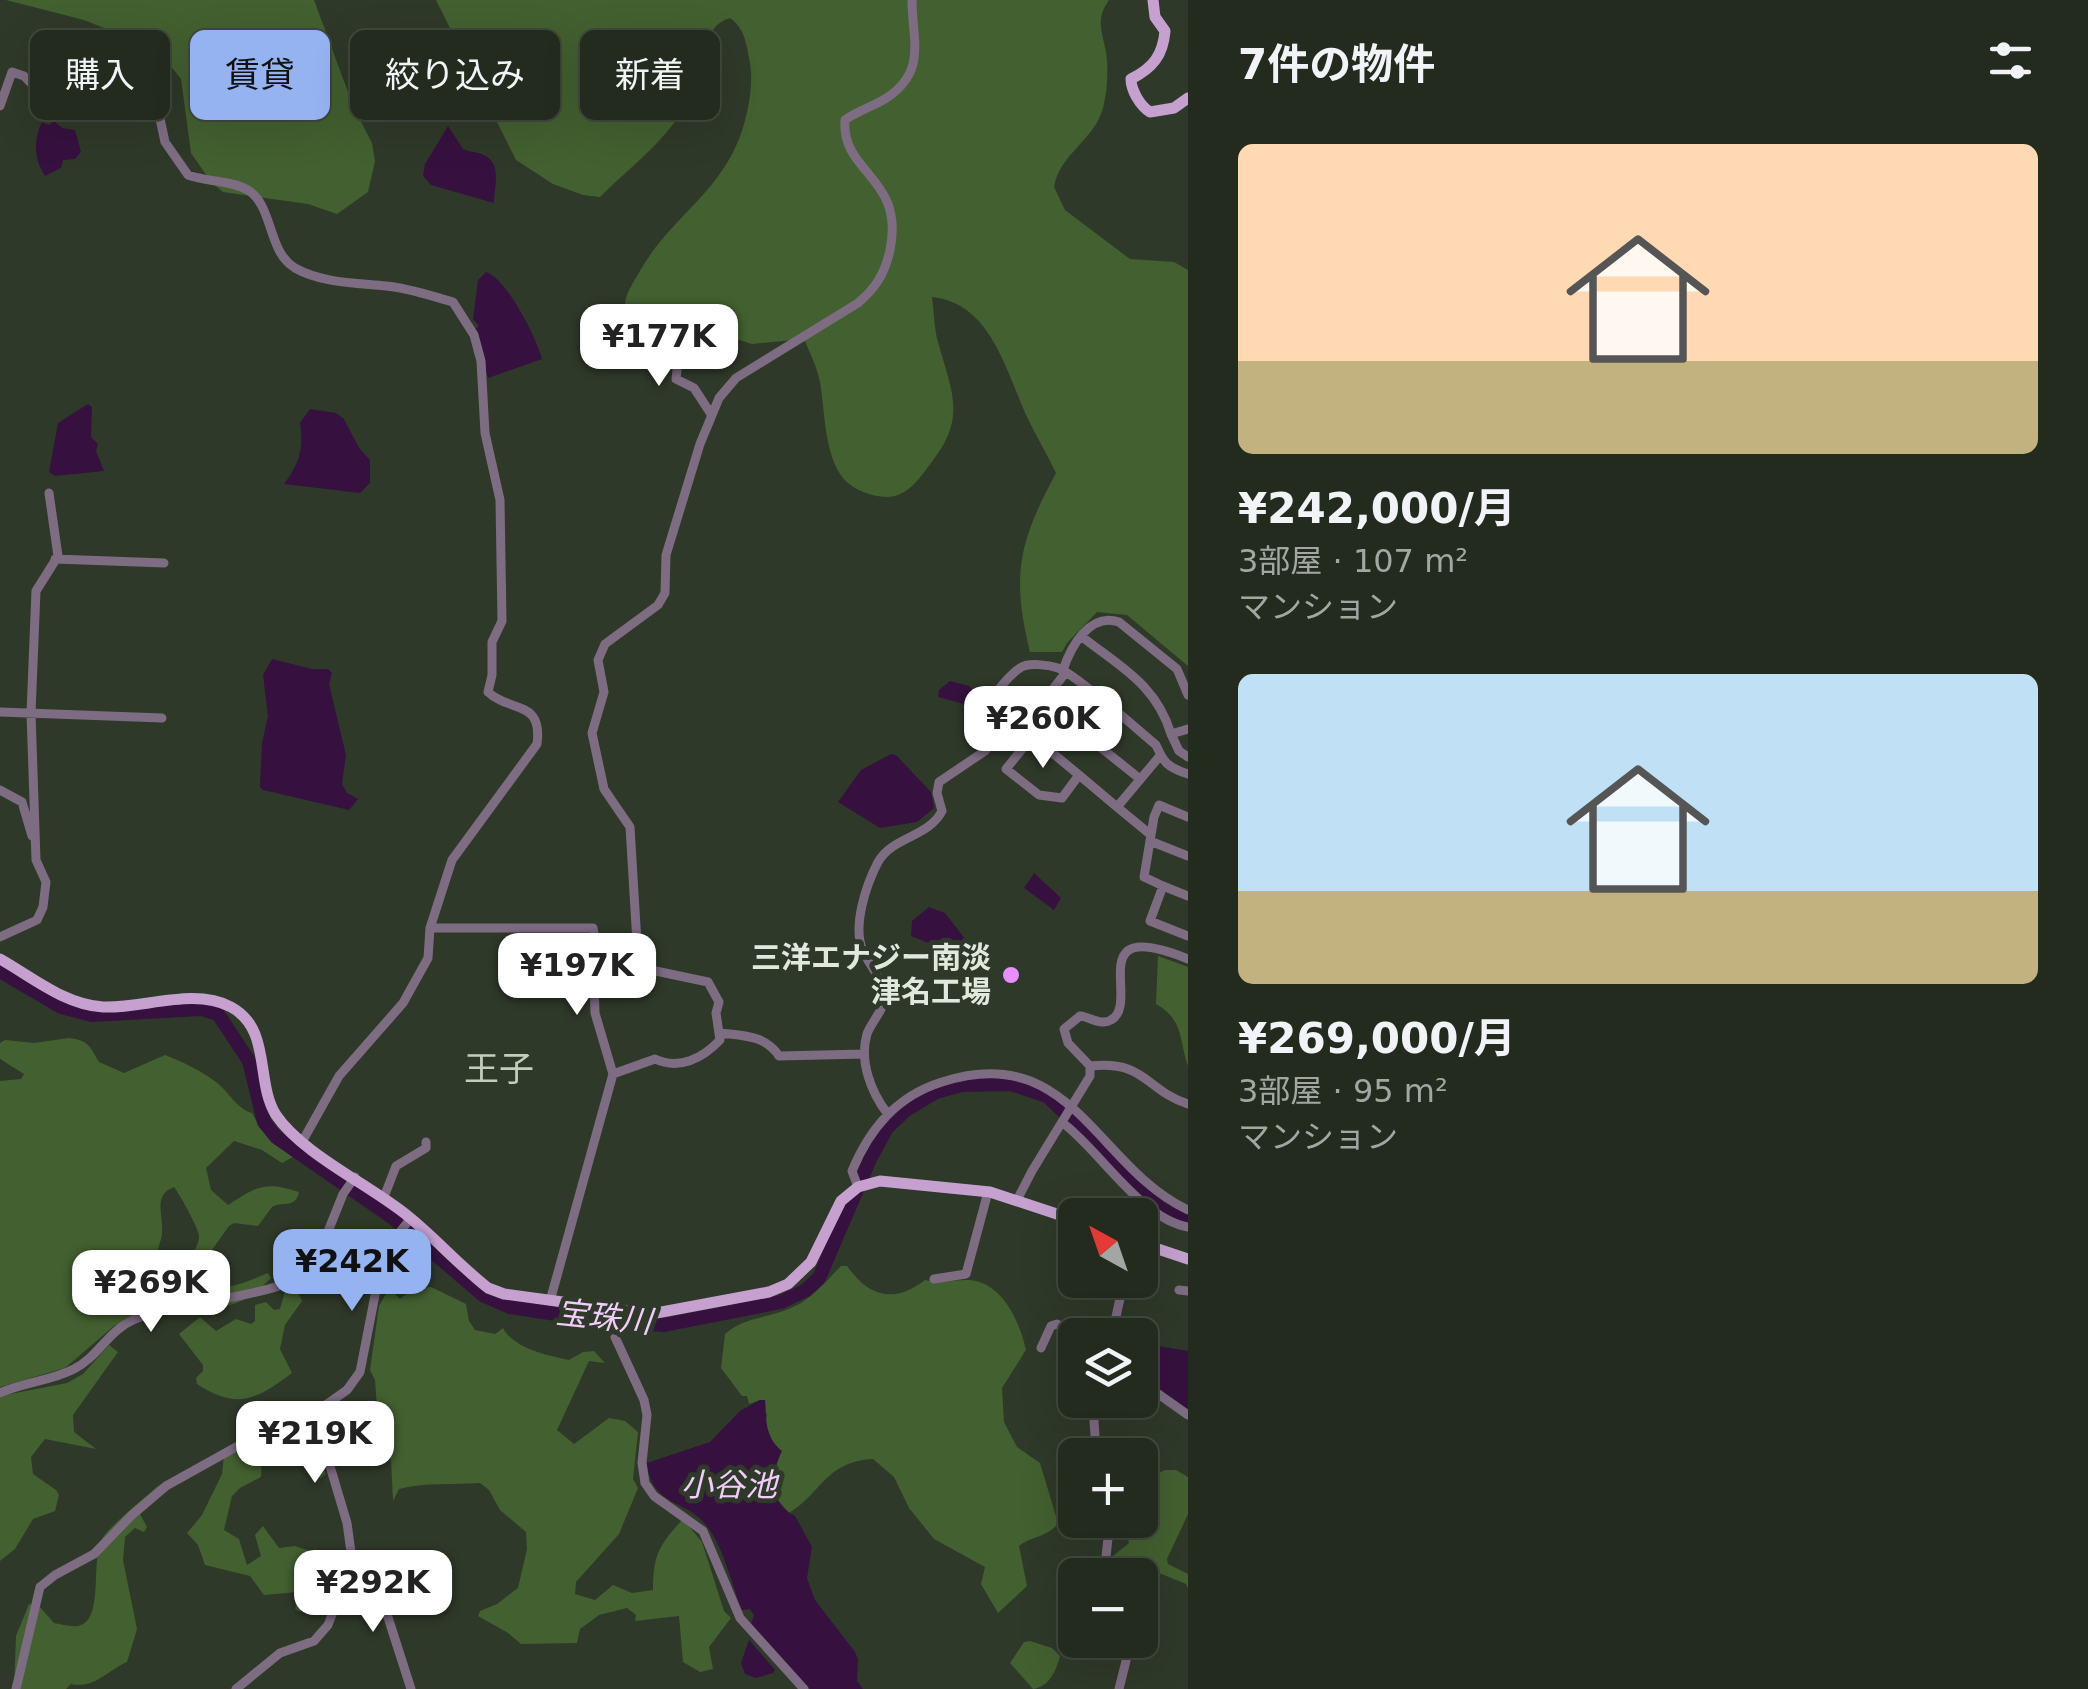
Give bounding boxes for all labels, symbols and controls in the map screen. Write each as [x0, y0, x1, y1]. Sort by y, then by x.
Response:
chip: 購入 [30, 30, 170, 120]
chip: 賃貸 [190, 30, 330, 120]
chip: 絞り込み [350, 30, 560, 120]
chip: 新着 [580, 30, 720, 120]
icon: filters [1983, 33, 2038, 88]
text: 7件の物件 [1238, 40, 1435, 89]
icon: home [1548, 209, 1728, 389]
pin: ¥177K [589, 304, 729, 389]
text: ¥177K [602, 317, 716, 355]
text: ¥242,000/月 [1238, 484, 1516, 533]
text: 3部屋 · 107 m² [1238, 542, 1468, 580]
text: マンション [1238, 588, 1398, 626]
pin: ¥260K [973, 686, 1113, 771]
text: ¥260K [986, 699, 1100, 737]
icon: home [1548, 739, 1728, 919]
pin: ¥197K [507, 933, 647, 1018]
place label: 三洋エナジー南淡 津名工場 [751, 940, 991, 1009]
text: ¥197K [520, 946, 634, 984]
marker: 三洋エナジー南淡 津名工場 [1000, 964, 1022, 986]
text: ¥269,000/月 [1238, 1014, 1516, 1063]
district label: 王子 [464, 1049, 534, 1089]
text: 3部屋 · 95 m² [1238, 1072, 1448, 1110]
text: マンション [1238, 1118, 1398, 1156]
north arrow [1058, 1198, 1158, 1298]
map controls [1058, 1198, 1158, 1658]
pin: ¥242K [282, 1229, 422, 1314]
text: ¥242K [295, 1242, 409, 1280]
pin: ¥269K [81, 1250, 221, 1335]
text: ¥269K [94, 1263, 208, 1301]
water label: 宝珠川 [554, 1293, 657, 1341]
button: layers [1058, 1318, 1158, 1418]
pin: ¥219K [245, 1401, 385, 1486]
text: ¥219K [258, 1414, 372, 1452]
button: + [1058, 1438, 1158, 1538]
water label: 小谷池 [681, 1466, 780, 1504]
pin: ¥292K [303, 1550, 443, 1635]
button: − [1058, 1558, 1158, 1658]
text: ¥292K [316, 1563, 430, 1601]

